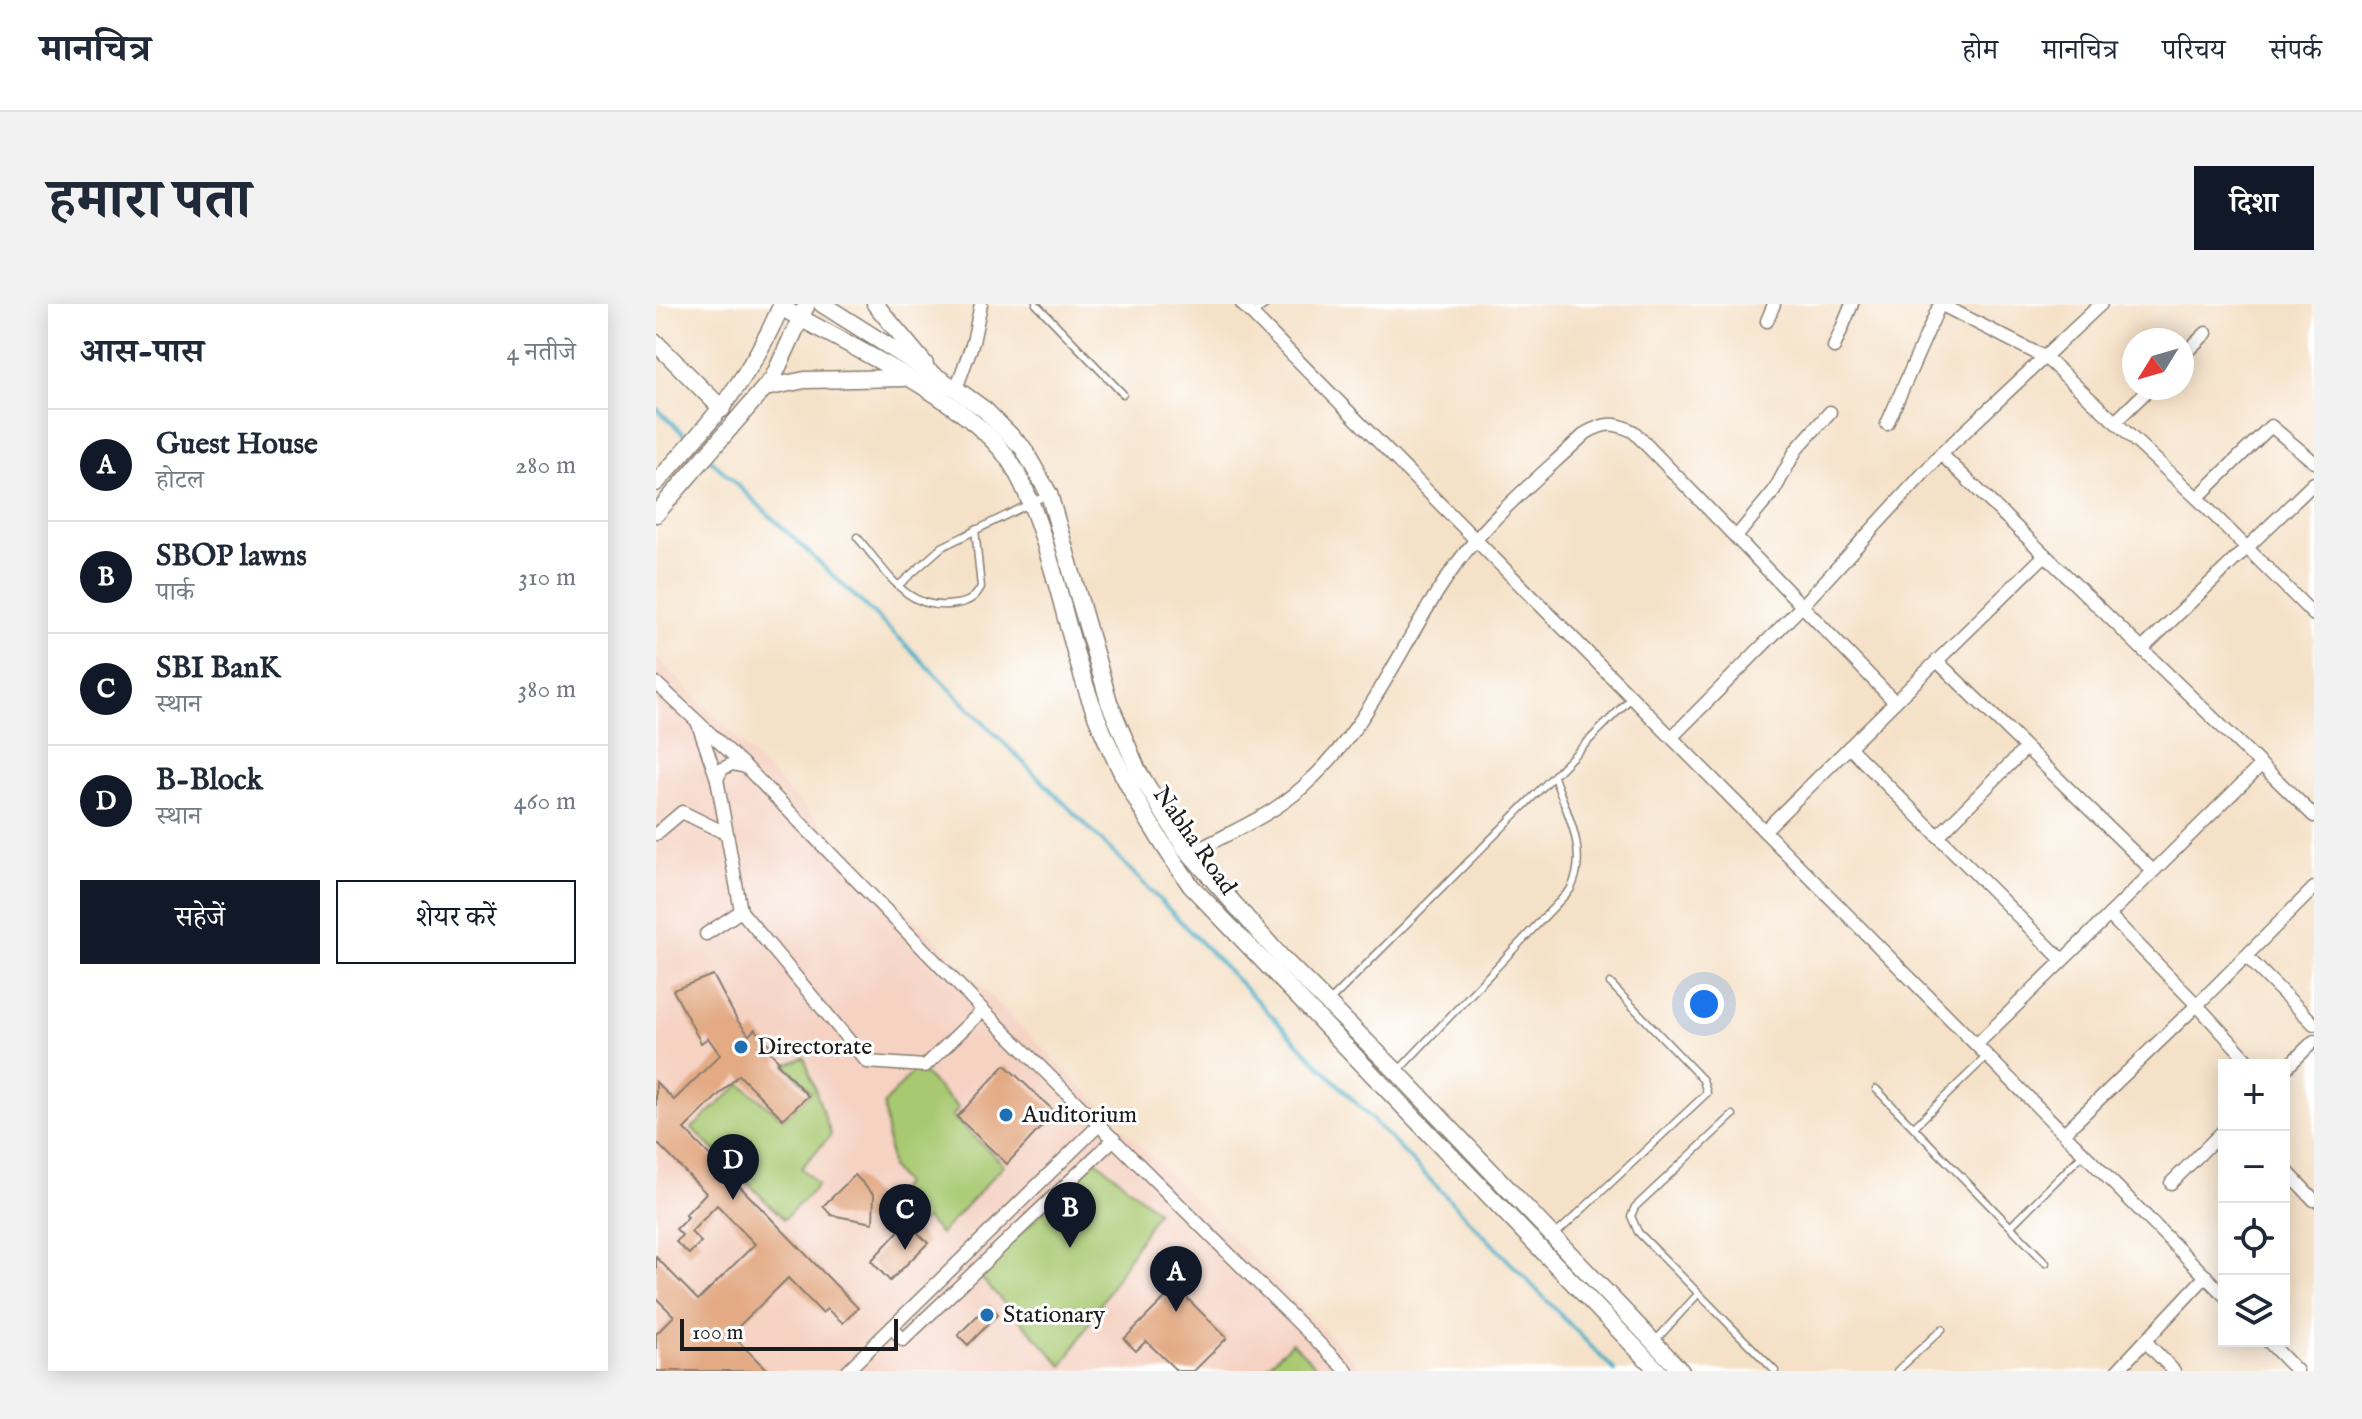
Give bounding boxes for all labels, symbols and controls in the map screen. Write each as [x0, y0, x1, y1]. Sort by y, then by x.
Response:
text: मानचित्र [40, 27, 151, 75]
text: होम [1962, 34, 1998, 69]
text: मानचित्र [2042, 34, 2118, 69]
text: परिचय [2162, 34, 2225, 69]
text: संपर्क [2269, 34, 2322, 69]
text: हमारा पता [48, 166, 251, 237]
button: दिशा [2194, 166, 2314, 250]
north arrow [2122, 328, 2194, 400]
text: आस-पास [80, 331, 204, 374]
text: 4 नतीजे [506, 336, 576, 369]
text: Guest House [156, 426, 318, 464]
text: A [97, 449, 115, 482]
text: 280 m [515, 449, 576, 482]
text: होटल [156, 464, 204, 497]
text: SBOP lawns [156, 538, 307, 576]
text: B [97, 561, 115, 594]
text: 310 m [518, 561, 576, 594]
text: पार्क [156, 576, 194, 609]
text: SBI BanK [156, 650, 281, 688]
text: C [97, 673, 115, 706]
text: 380 m [518, 673, 576, 706]
text: स्थान [156, 688, 201, 721]
text: B-Block [156, 762, 263, 800]
street label: Nabha Road [1145, 781, 1243, 902]
text: D [96, 785, 116, 818]
text: 460 m [514, 785, 576, 818]
text: स्थान [156, 800, 201, 833]
button: सहेजें [80, 880, 320, 964]
button: शेयर करें [336, 880, 576, 964]
your location [1684, 984, 1724, 1024]
place label: Directorate [757, 1032, 872, 1063]
marker: Directorate [732, 1038, 750, 1056]
map controls [2218, 1059, 2290, 1347]
button: + [2218, 1059, 2290, 1131]
place label: Auditorium [1021, 1100, 1137, 1131]
marker: Auditorium [997, 1106, 1015, 1124]
button: − [2218, 1131, 2290, 1203]
pin: D [707, 1134, 759, 1200]
pin: B [1044, 1182, 1096, 1248]
pin: C [879, 1184, 931, 1250]
button: locate [2218, 1203, 2290, 1275]
pin: A [1150, 1246, 1202, 1312]
button: layers [2218, 1275, 2290, 1347]
place label: Stationary [1003, 1300, 1105, 1331]
marker: Stationary [978, 1306, 996, 1324]
scale bar [680, 1315, 898, 1351]
text: 100 m [692, 1319, 744, 1347]

